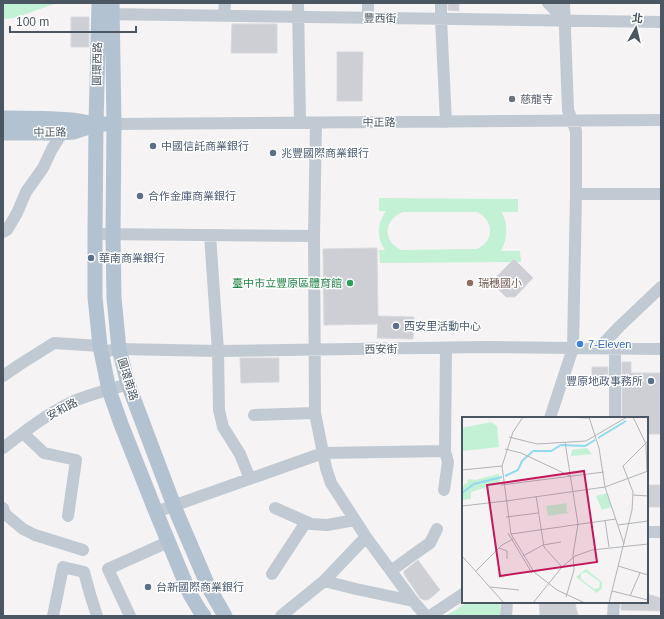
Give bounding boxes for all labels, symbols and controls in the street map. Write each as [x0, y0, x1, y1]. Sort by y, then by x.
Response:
scale bar [10, 8, 136, 34]
north arrow [616, 8, 656, 48]
text: 北 [631, 11, 644, 25]
street label: 豐西街 [363, 12, 397, 24]
text: 100 m [16, 15, 49, 29]
street label: 圓環西路 [91, 42, 103, 86]
place label: 慈龍寺 [520, 93, 553, 105]
marker: 慈龍寺 [507, 94, 517, 104]
street label: 中正路 [363, 116, 396, 128]
street label: 中正路 [33, 126, 67, 138]
place label: 中國信託商業銀行 [161, 140, 249, 152]
marker: 中國信託商業銀行 [148, 141, 158, 151]
place label: 兆豐國際商業銀行 [281, 147, 369, 159]
marker: 兆豐國際商業銀行 [268, 148, 278, 158]
place label: 合作金庫商業銀行 [148, 190, 236, 202]
marker: 合作金庫商業銀行 [135, 191, 145, 201]
place label: 華南商業銀行 [99, 252, 165, 264]
marker: 華南商業銀行 [86, 253, 96, 263]
place label: 臺中市立豐原區體育館 [232, 277, 342, 289]
place label: 瑞穗國小 [478, 277, 522, 289]
marker: 臺中市立豐原區體育館 [345, 278, 355, 288]
marker: 瑞穗國小 [465, 278, 475, 288]
place label: 西安里活動中心 [404, 320, 481, 332]
marker: 西安里活動中心 [391, 321, 401, 331]
place label: 7-Eleven [588, 338, 631, 350]
marker: 7-Eleven [575, 339, 585, 349]
street label: 西安街 [364, 343, 398, 355]
street label: 圓環南路 [116, 356, 140, 402]
place label: 豐原地政事務所 [566, 375, 643, 387]
marker: 豐原地政事務所 [646, 376, 656, 386]
street label: 安和路 [45, 396, 79, 422]
inset map [462, 417, 648, 603]
place label: 台新國際商業銀行 [156, 581, 244, 593]
marker: 台新國際商業銀行 [143, 582, 153, 592]

